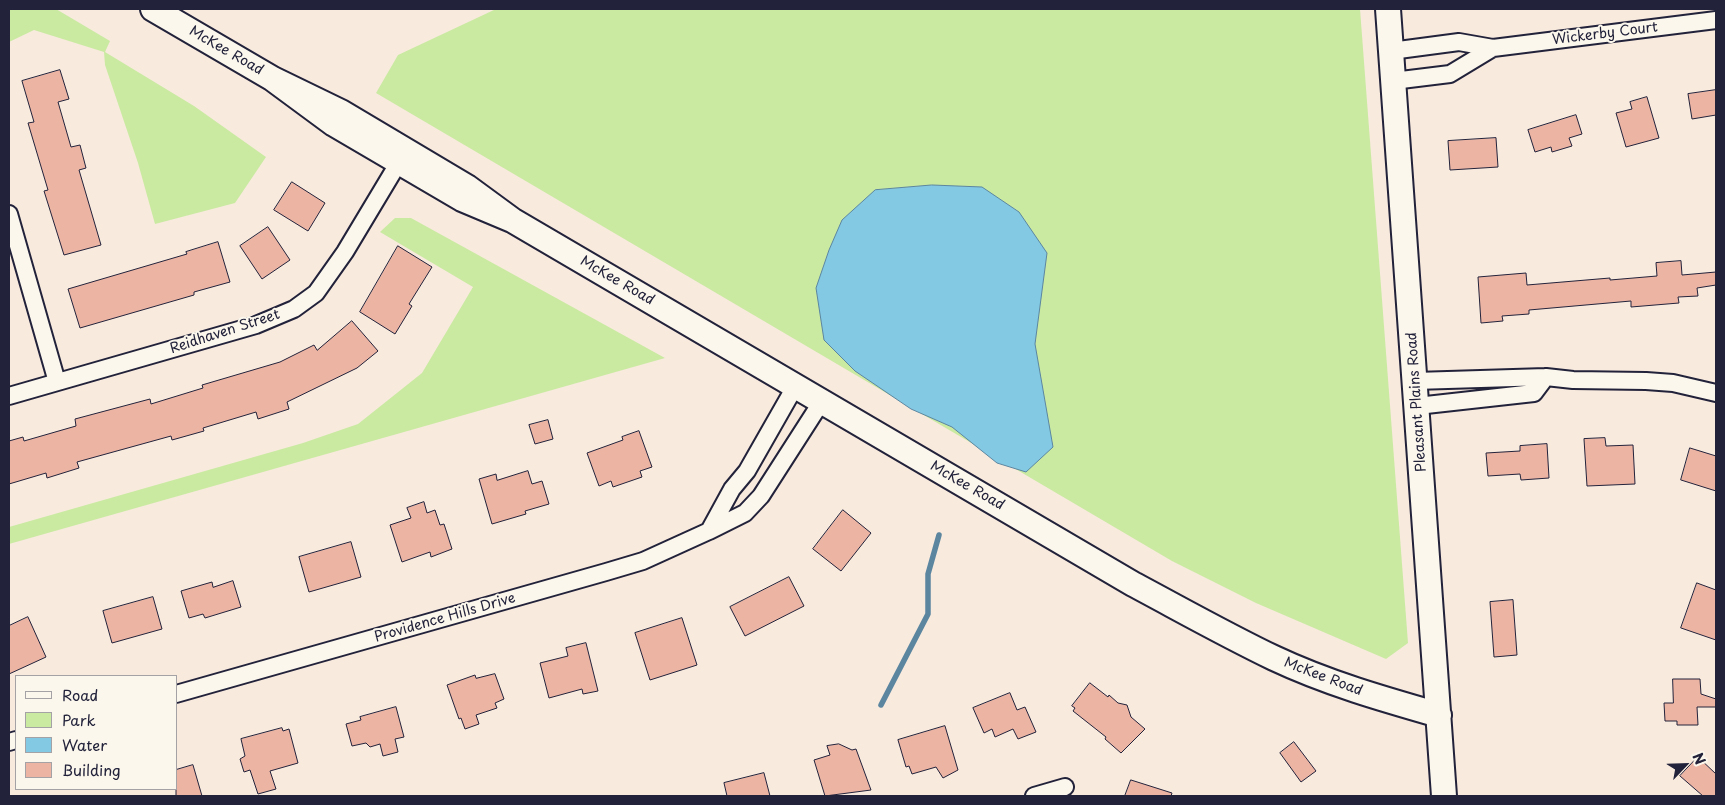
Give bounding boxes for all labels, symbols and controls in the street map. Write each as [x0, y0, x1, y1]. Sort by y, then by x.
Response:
street label: Wickerby Court [1551, 19, 1659, 49]
street label: McKee Road [186, 23, 266, 79]
street label: McKee Road [577, 253, 657, 309]
street label: Reidhaven Street [168, 306, 282, 358]
street label: Pleasant Plains Road [1404, 331, 1430, 473]
street label: McKee Road [927, 458, 1007, 514]
street label: Providence Hills Drive [373, 590, 517, 646]
street label: McKee Road [1281, 654, 1365, 700]
legend [15, 675, 178, 790]
text: Road [62, 683, 98, 706]
text: Park [62, 708, 96, 731]
text: Water [62, 733, 107, 756]
north arrow [1660, 740, 1710, 790]
text: N [1687, 749, 1711, 768]
text: Building [62, 758, 121, 781]

